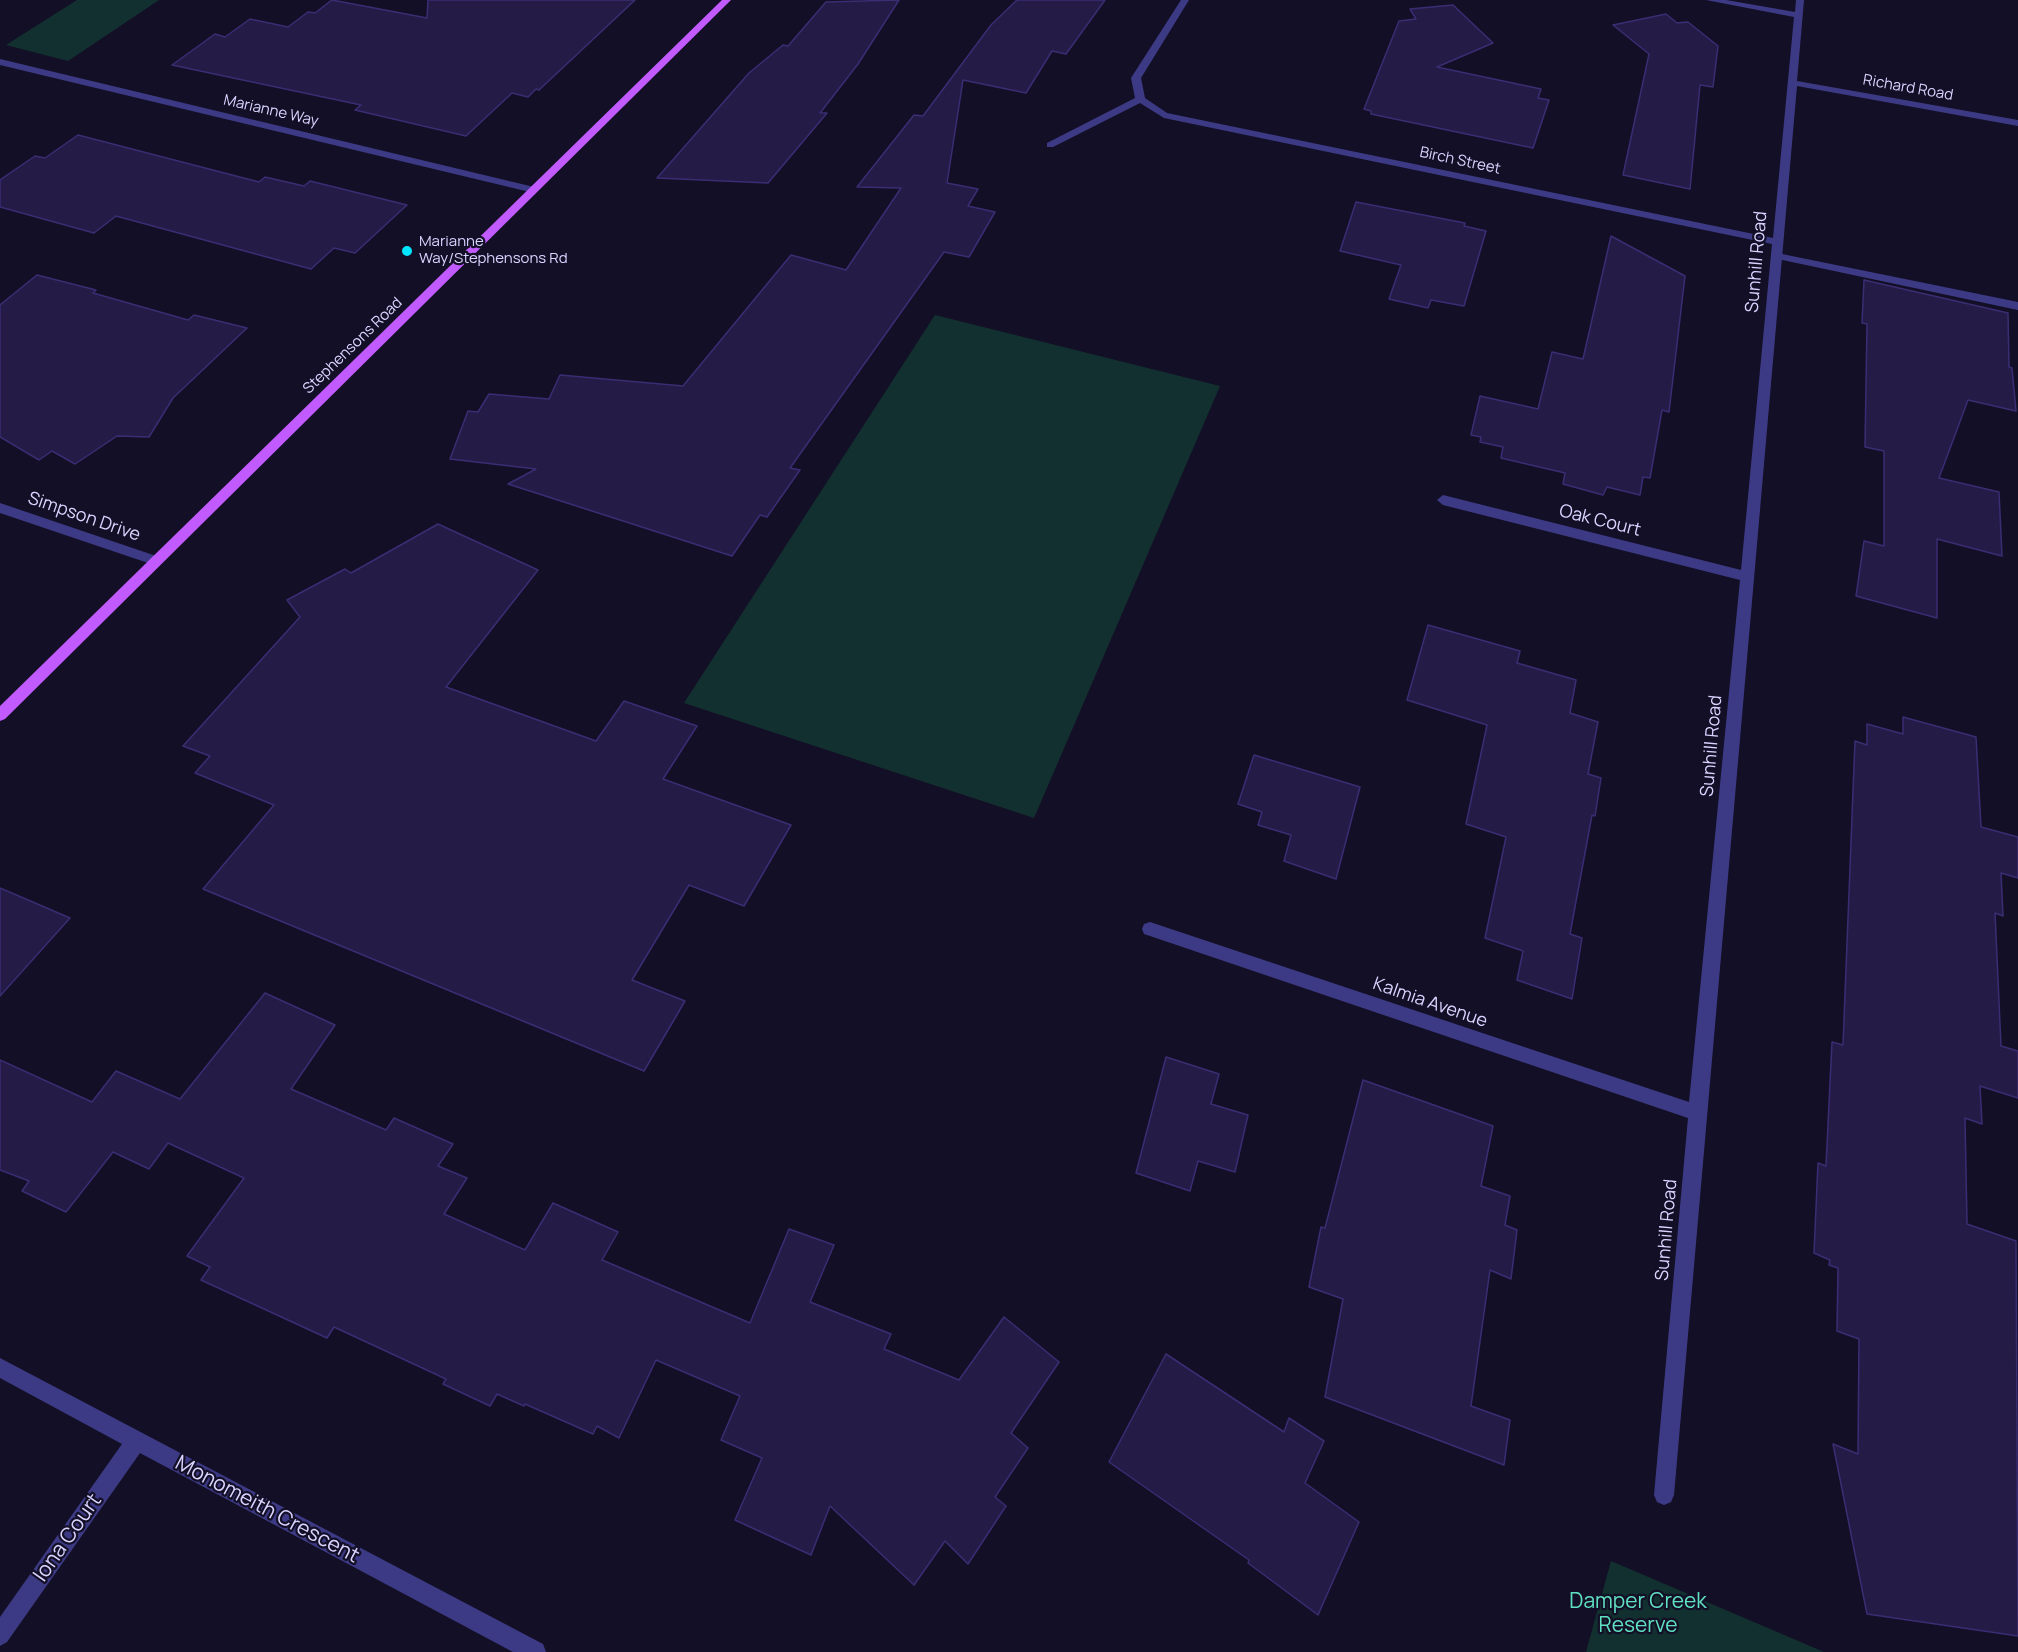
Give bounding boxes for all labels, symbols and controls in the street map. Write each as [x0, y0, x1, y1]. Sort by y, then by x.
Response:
street label: Richard Road [1862, 71, 1954, 105]
street label: Marianne Way [222, 91, 320, 131]
street label: Birch Street [1418, 144, 1502, 178]
street label: Sunhill Road [1742, 210, 1772, 314]
place label: Marianne Way/Stephensons Rd [419, 233, 568, 268]
marker: Marianne Way/Stephensons Rd [400, 244, 414, 258]
street label: Stephensons Road [300, 294, 406, 398]
street label: Simpson Drive [25, 488, 143, 546]
street label: Oak Court [1557, 500, 1643, 542]
street label: Sunhill Road [1697, 694, 1727, 798]
street label: Kalmia Avenue [1370, 973, 1490, 1033]
street label: Sunhill Road [1652, 1178, 1682, 1282]
street label: Monomeith Crescent [171, 1451, 363, 1569]
street label: Iona Court [29, 1489, 107, 1587]
park label: Damper Creek Reserve [1569, 1589, 1707, 1639]

